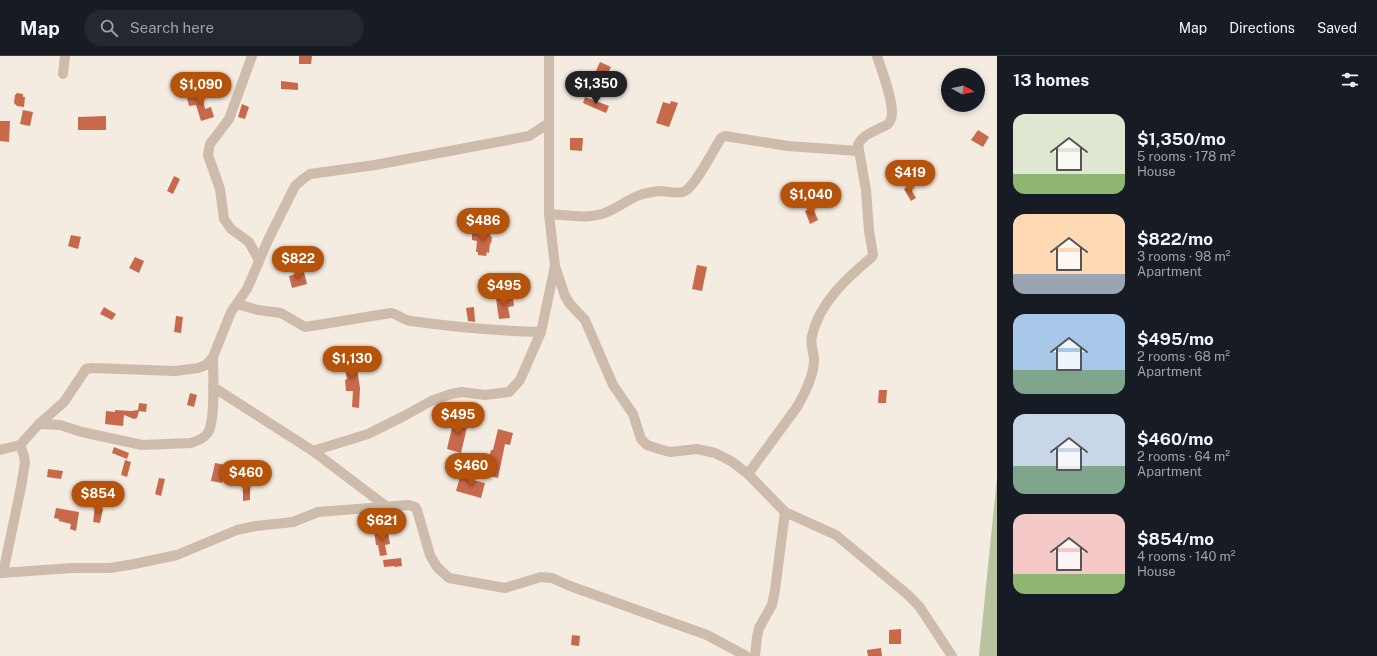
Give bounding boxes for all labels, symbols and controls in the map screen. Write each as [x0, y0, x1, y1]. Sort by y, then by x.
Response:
search box [84, 10, 364, 46]
text: Map [20, 17, 60, 39]
icon: search [98, 17, 120, 39]
text: Search here [130, 19, 214, 36]
text: Map [1179, 20, 1207, 36]
text: Directions [1229, 20, 1295, 36]
text: Saved [1317, 20, 1357, 36]
north arrow [941, 68, 985, 112]
map controls [941, 68, 985, 112]
icon: filters [1339, 69, 1361, 91]
text: 13 homes [1013, 70, 1089, 90]
pin: $1,350 [563, 71, 629, 105]
pin: $1,090 [168, 72, 234, 106]
text: $1,350 [574, 76, 618, 91]
text: $1,090 [179, 77, 223, 92]
text: $1,350/mo [1137, 129, 1226, 149]
icon: home [1045, 130, 1093, 178]
text: 5 rooms · 178 m² [1137, 149, 1236, 164]
pin: $419 [886, 160, 934, 194]
text: House [1137, 164, 1176, 179]
text: $419 [894, 165, 926, 180]
pin: $1,040 [778, 182, 844, 216]
text: $1,040 [789, 187, 833, 202]
pin: $486 [459, 208, 507, 242]
text: $486 [466, 213, 500, 228]
text: $822/mo [1137, 229, 1213, 249]
icon: home [1045, 230, 1093, 278]
pin: $822 [274, 246, 322, 280]
text: 3 rooms · 98 m² [1137, 249, 1231, 264]
text: $822 [281, 251, 315, 266]
text: Apartment [1137, 264, 1202, 279]
pin: $495 [480, 273, 528, 307]
text: $495 [487, 278, 521, 293]
text: $495/mo [1137, 329, 1214, 349]
icon: home [1045, 330, 1093, 378]
pin: $1,130 [319, 346, 385, 380]
text: 2 rooms · 68 m² [1137, 349, 1230, 364]
text: $1,130 [332, 351, 372, 366]
text: Apartment [1137, 364, 1202, 379]
pin: $495 [434, 402, 482, 436]
text: $495 [441, 407, 475, 422]
text: $460/mo [1137, 429, 1213, 449]
icon: home [1045, 430, 1093, 478]
text: 2 rooms · 64 m² [1137, 449, 1230, 464]
pin: $460 [447, 453, 495, 487]
text: $460 [454, 458, 488, 473]
pin: $460 [222, 460, 270, 494]
text: Apartment [1137, 464, 1202, 479]
text: $460 [229, 465, 263, 480]
pin: $854 [74, 481, 122, 515]
text: $854 [81, 486, 115, 501]
pin: $621 [358, 508, 406, 542]
text: $621 [366, 513, 398, 528]
text: $854/mo [1137, 529, 1214, 549]
icon: home [1045, 530, 1093, 578]
text: 4 rooms · 140 m² [1137, 549, 1236, 564]
text: House [1137, 564, 1176, 579]

